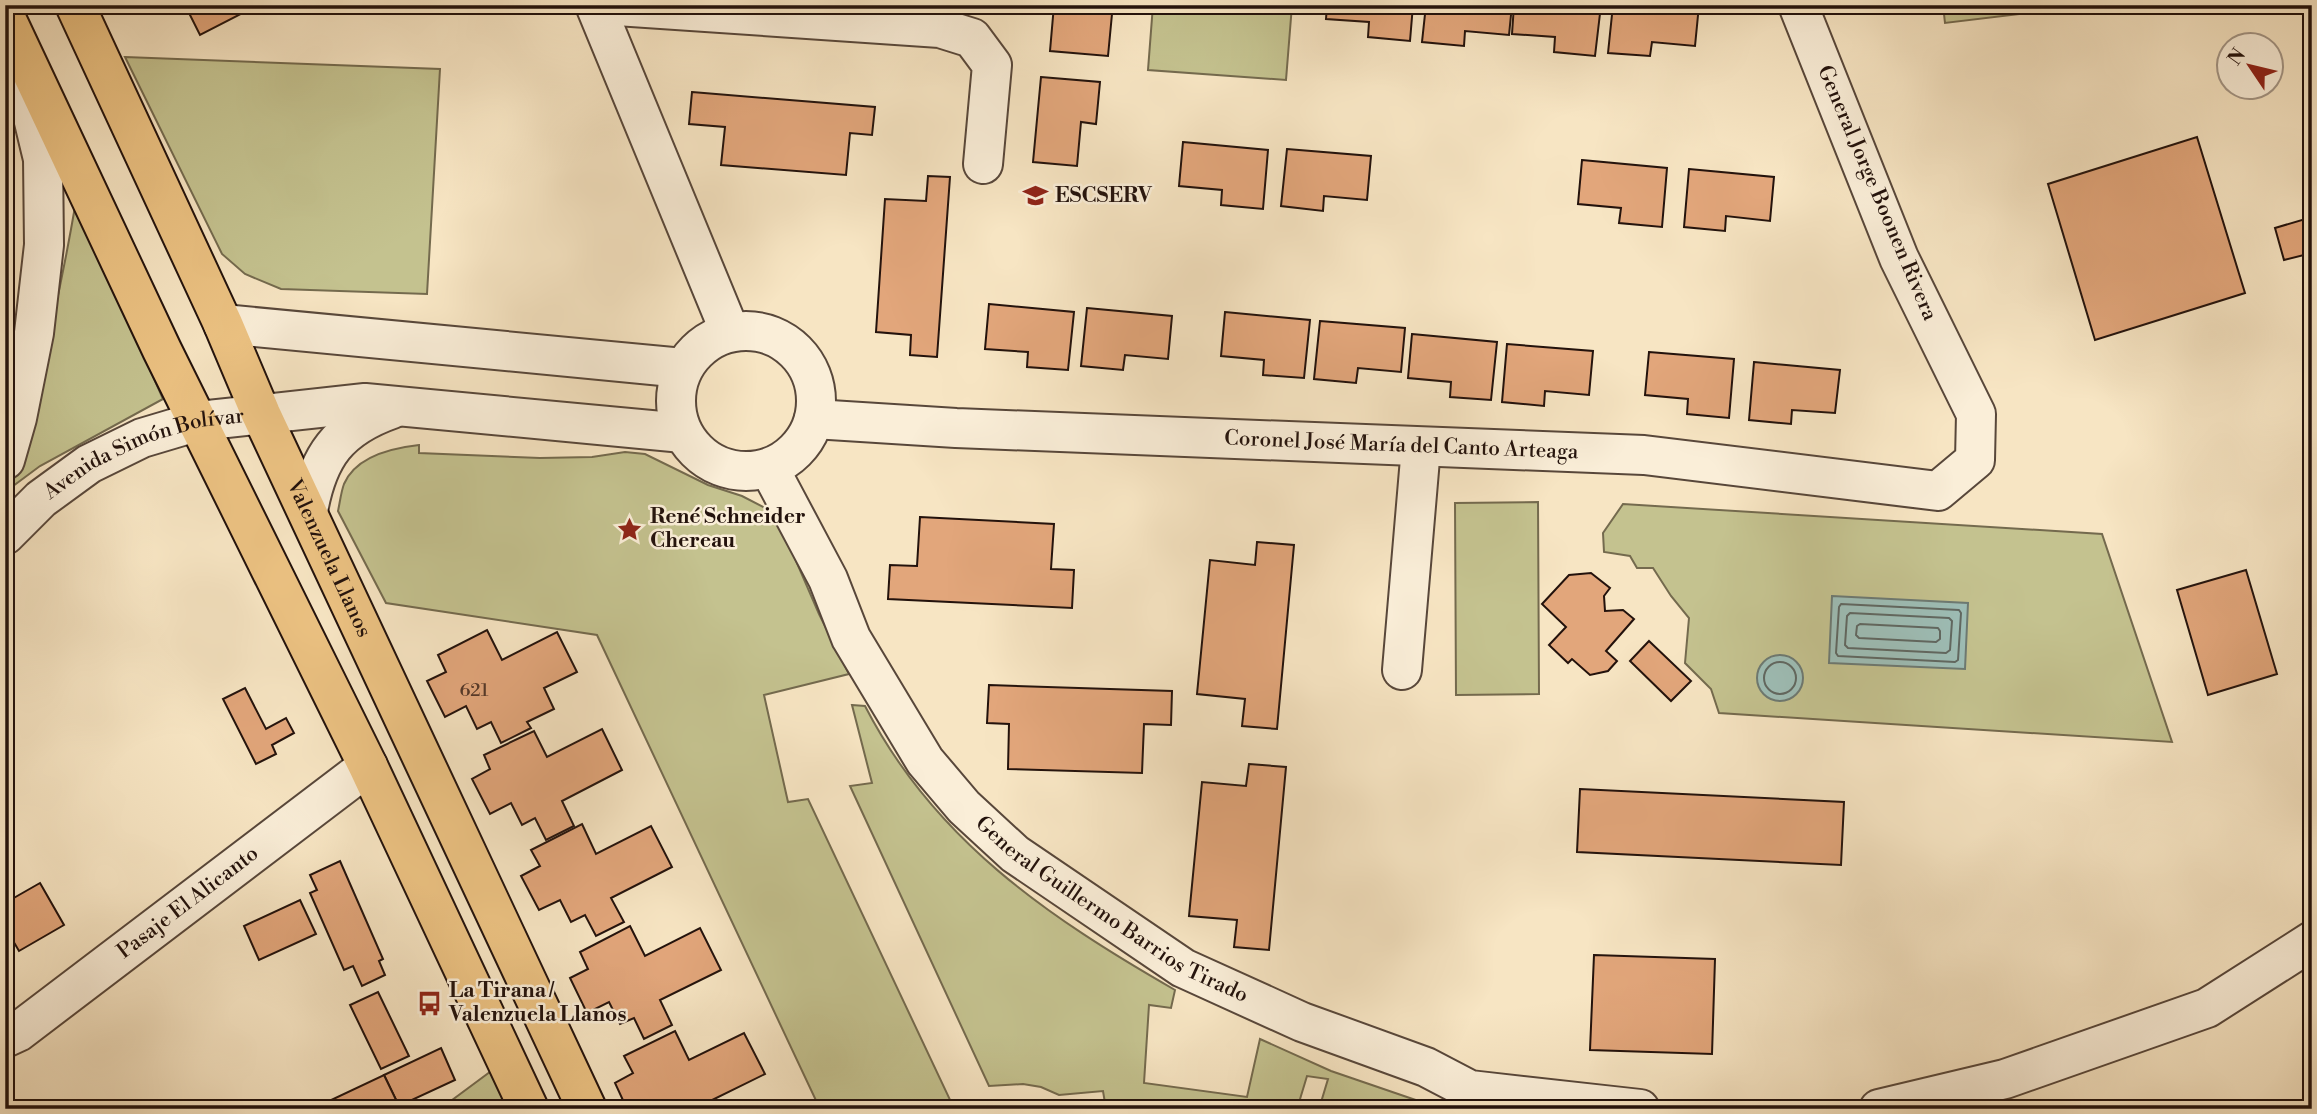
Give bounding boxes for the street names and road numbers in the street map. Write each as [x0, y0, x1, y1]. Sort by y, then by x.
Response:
street label: General Jorge Boonen Rivera [1811, 61, 1943, 325]
street label: Avenida Simón Bolívar [38, 403, 246, 506]
street label: Coronel José María del Canto Arteaga [1224, 426, 1579, 465]
street label: Valenzuela Llanos [280, 475, 377, 642]
street label: General Guillermo Barrios Tirado [970, 811, 1252, 1009]
street label: Pasaje El Alicanto [112, 841, 264, 965]

